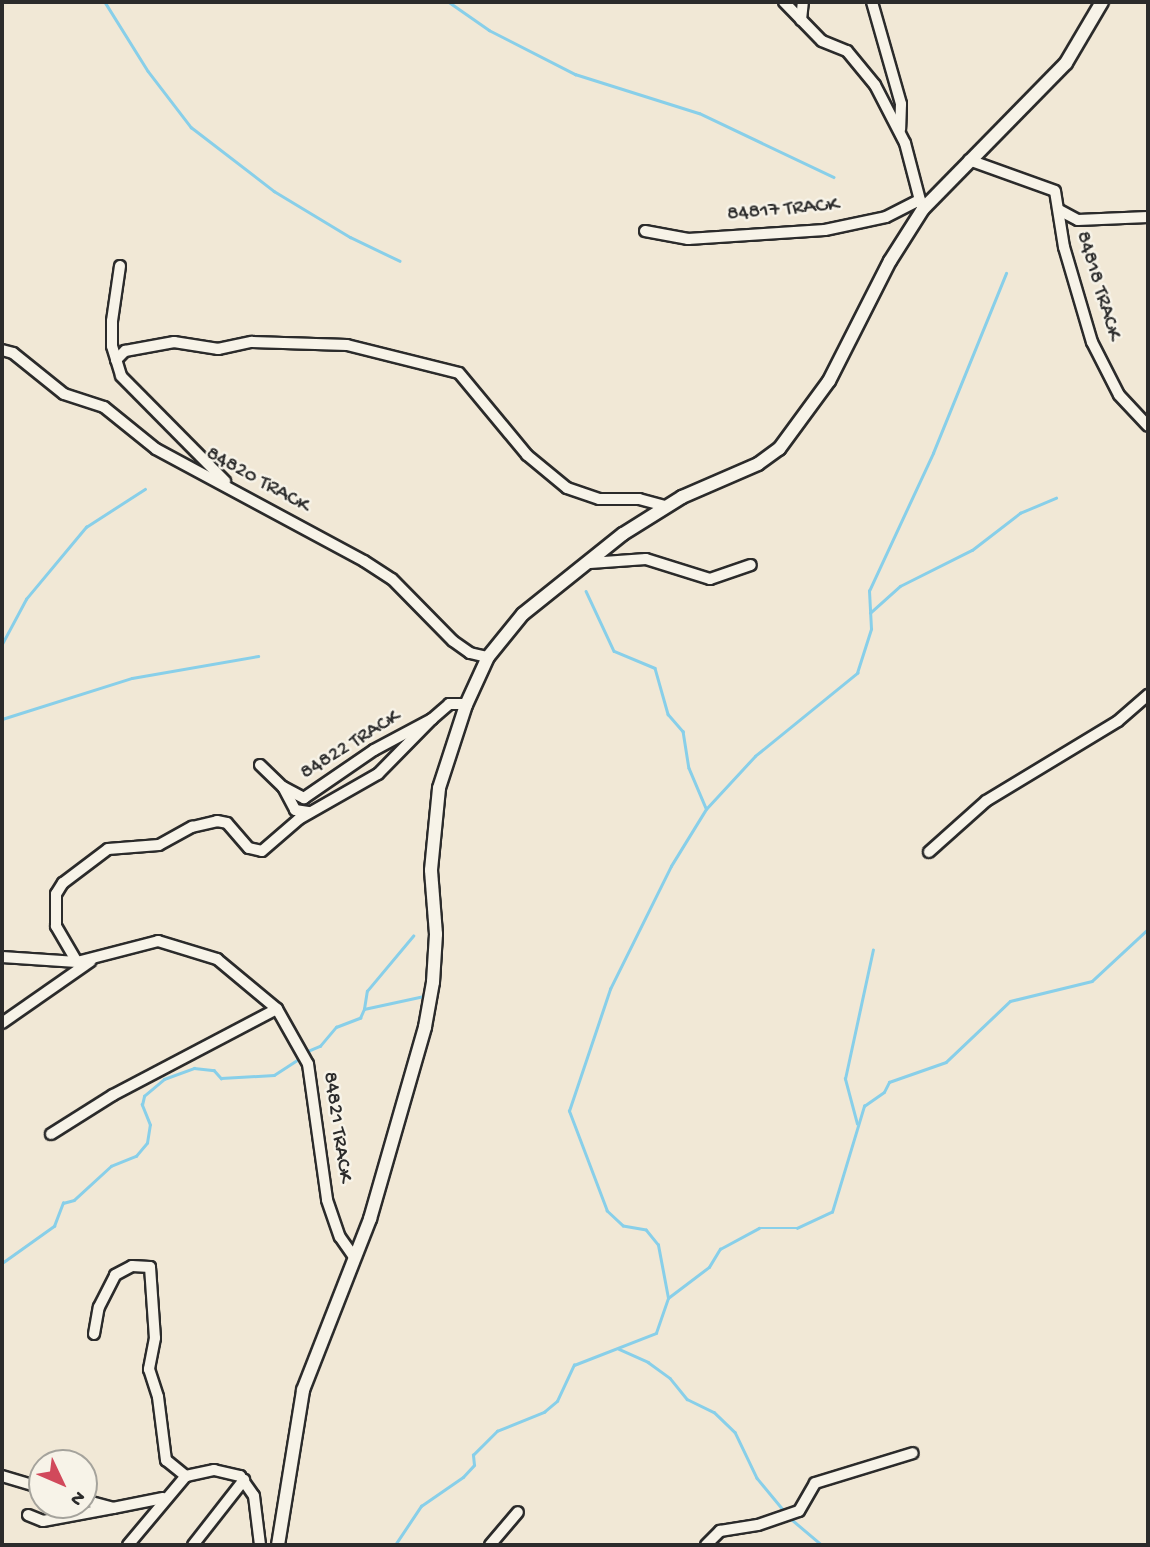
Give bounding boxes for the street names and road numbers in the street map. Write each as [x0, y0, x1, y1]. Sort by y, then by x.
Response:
street label: 84817 TRACK [726, 194, 840, 228]
street label: 84818 TRACK [1069, 229, 1125, 343]
street label: 84820 TRACK [201, 442, 313, 520]
street label: 84822 TRACK [296, 705, 406, 787]
street label: 84821 TRACK [316, 1070, 356, 1184]

